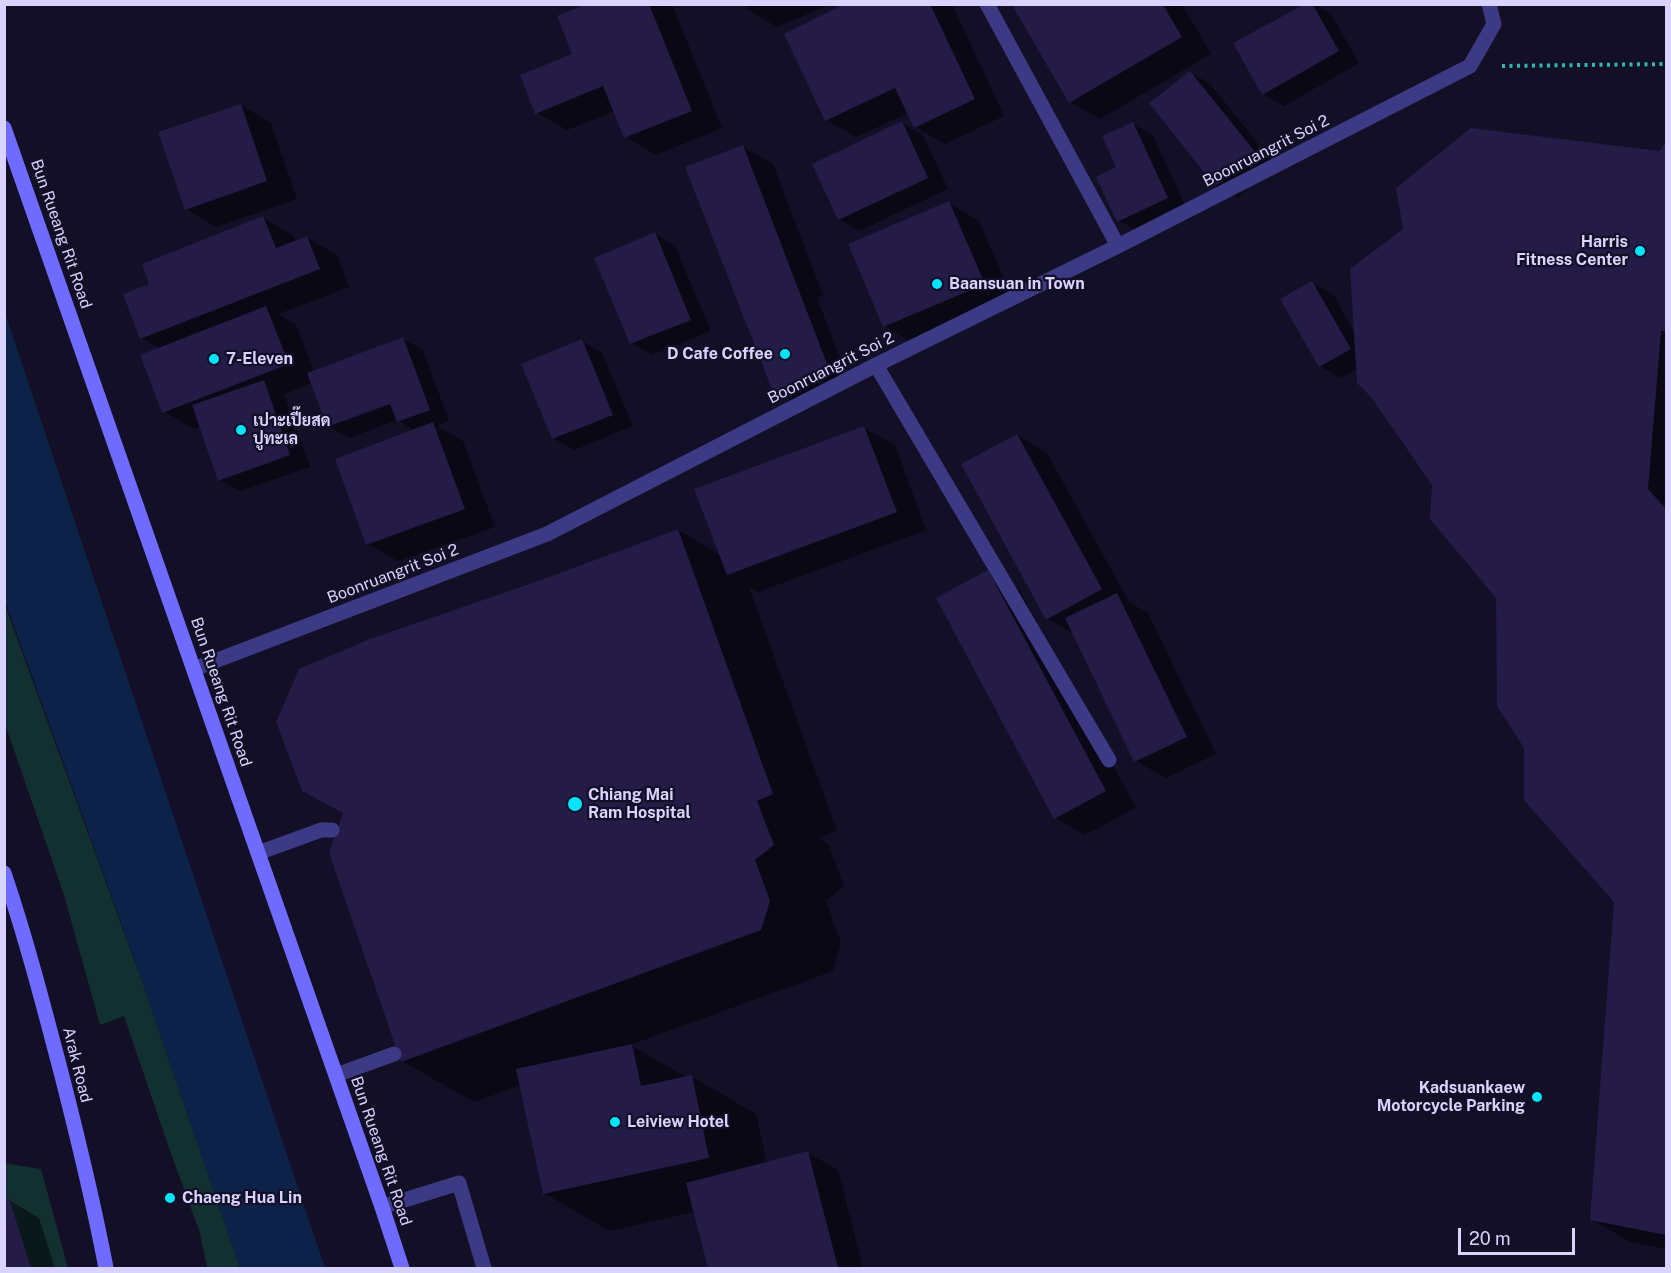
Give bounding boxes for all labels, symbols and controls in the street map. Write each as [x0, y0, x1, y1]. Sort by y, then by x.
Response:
street label: Boonruangrit Soi 2 [1200, 111, 1332, 191]
street label: Bun Rueang Rit Road [26, 157, 96, 311]
place label: Harris Fitness Center [1516, 232, 1628, 270]
marker: Harris Fitness Center [1633, 244, 1647, 258]
place label: Baansuan in Town [949, 274, 1085, 294]
marker: Baansuan in Town [930, 277, 944, 291]
street label: Boonruangrit Soi 2 [765, 328, 897, 408]
place label: D Cafe Coffee [667, 344, 773, 364]
marker: D Cafe Coffee [778, 347, 792, 361]
place label: 7-Eleven [226, 349, 293, 369]
marker: 7-Eleven [207, 352, 221, 366]
place label: เปาะเปี๊ยสด ปูทะเล [253, 411, 331, 449]
marker: เปาะเปี๊ยสด ปูทะเล [234, 423, 248, 437]
street label: Boonruangrit Soi 2 [325, 540, 461, 608]
street label: Bun Rueang Rit Road [186, 615, 256, 769]
place label: Chiang Mai Ram Hospital [588, 785, 691, 823]
marker: Chiang Mai Ram Hospital [566, 795, 584, 813]
street label: Arak Road [58, 1025, 96, 1105]
street label: Bun Rueang Rit Road [346, 1074, 416, 1228]
place label: Kadsuankaew Motorcycle Parking [1377, 1078, 1525, 1116]
marker: Kadsuankaew Motorcycle Parking [1530, 1090, 1544, 1104]
place label: Leiview Hotel [627, 1112, 729, 1132]
marker: Leiview Hotel [608, 1115, 622, 1129]
place label: Chaeng Hua Lin [182, 1188, 302, 1208]
marker: Chaeng Hua Lin [163, 1191, 177, 1205]
scale bar [1461, 1216, 1578, 1254]
text: 20 m [1469, 1228, 1511, 1249]

